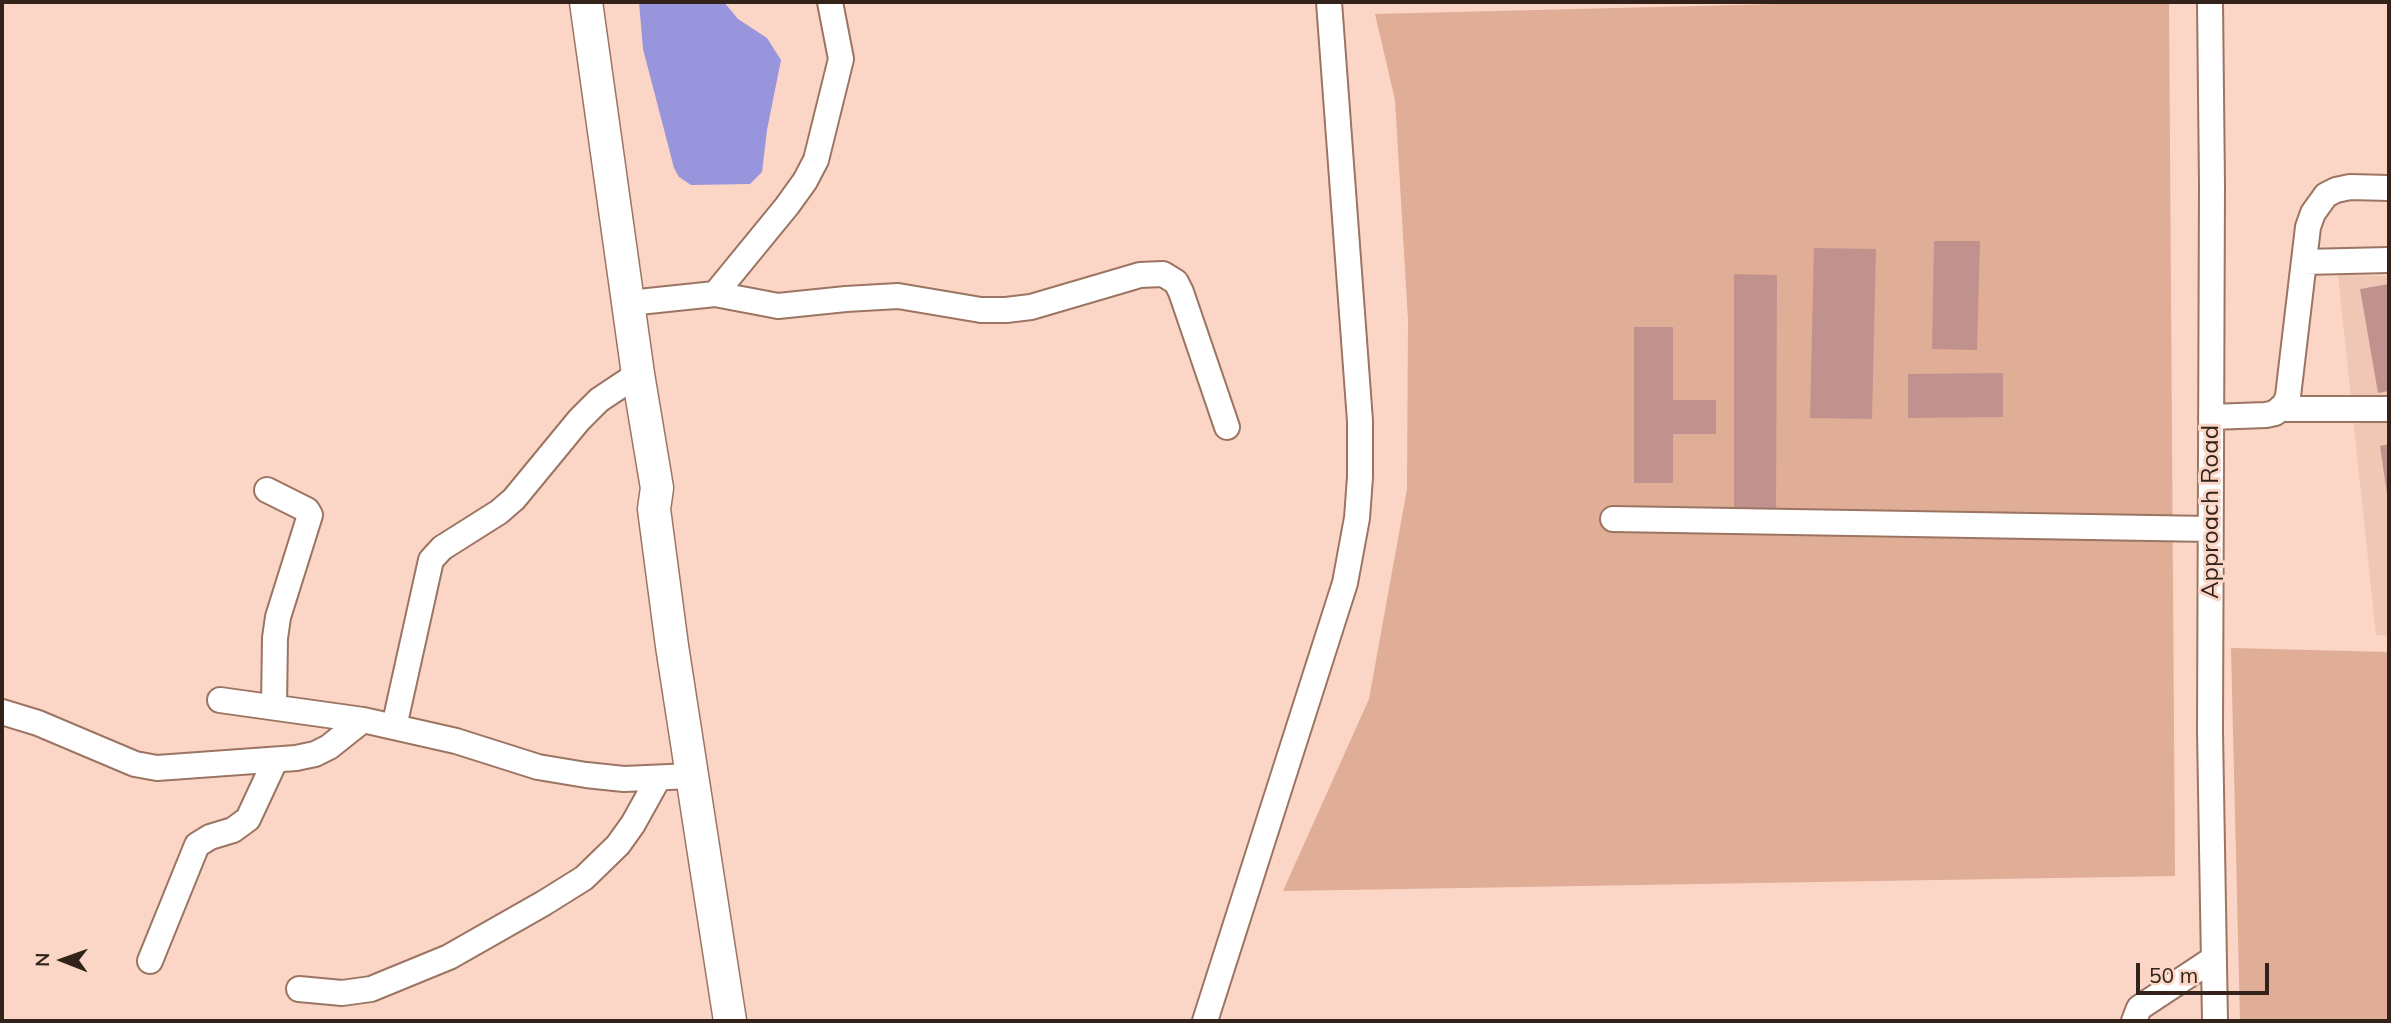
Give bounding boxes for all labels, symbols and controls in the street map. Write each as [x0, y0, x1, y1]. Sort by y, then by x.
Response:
street label: Approach Road [2197, 425, 2225, 599]
north arrow [28, 925, 98, 995]
scale bar [2139, 950, 2272, 994]
text: N [30, 952, 54, 967]
text: 50 m [2149, 962, 2198, 988]

